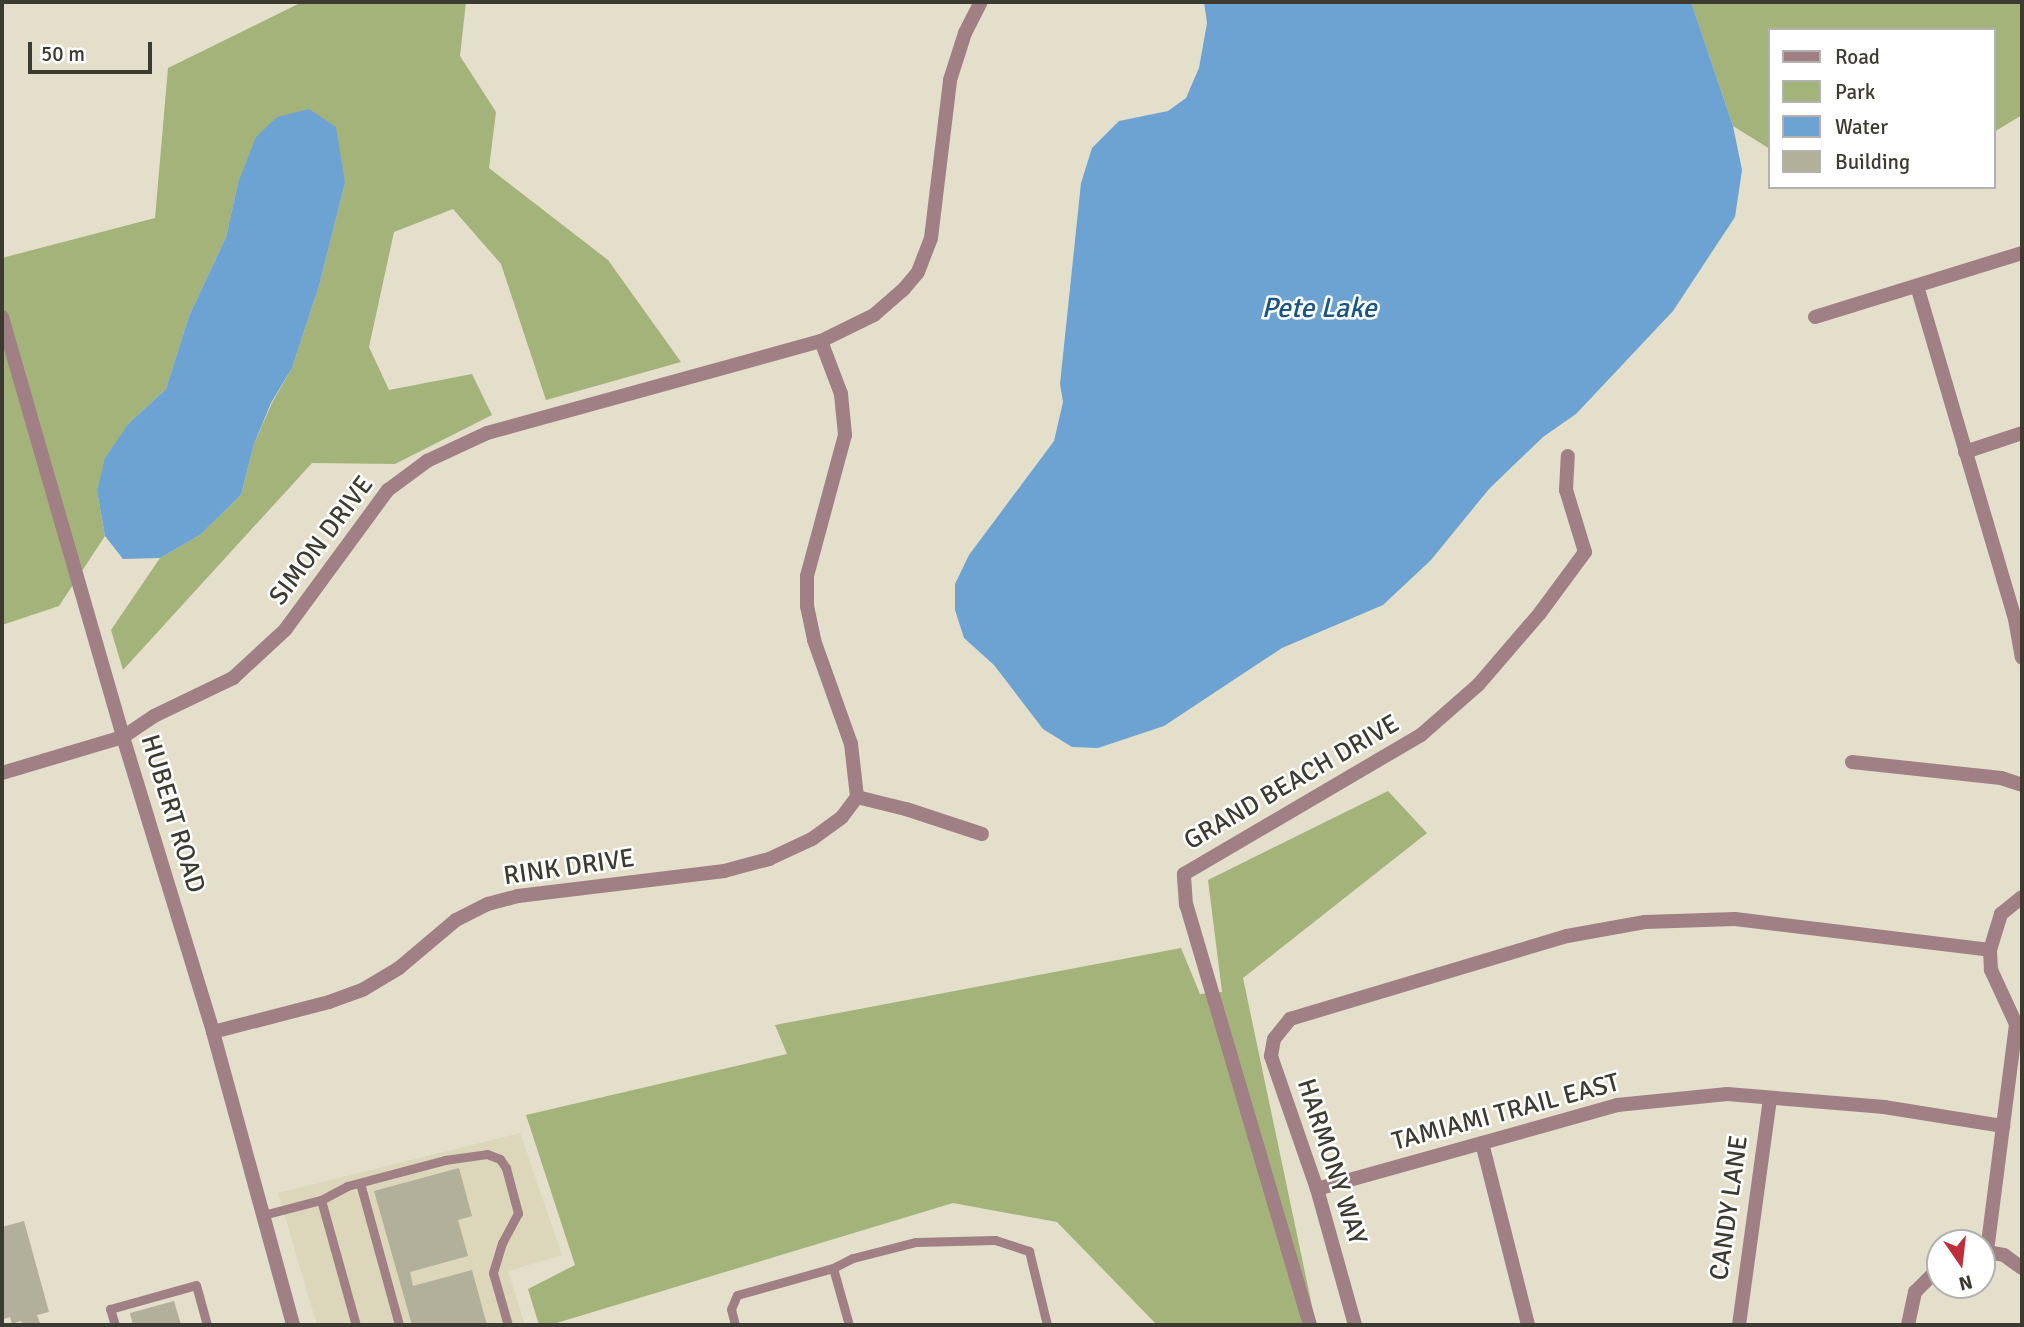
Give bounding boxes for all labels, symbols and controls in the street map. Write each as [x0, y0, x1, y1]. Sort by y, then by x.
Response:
scale bar [32, 28, 156, 72]
legend [1769, 28, 1996, 189]
text: 50 m [41, 41, 85, 67]
text: Road [1835, 44, 1880, 70]
text: Park [1835, 79, 1875, 105]
text: Water [1835, 114, 1888, 140]
text: Building [1835, 149, 1910, 175]
water label: Pete Lake [1262, 291, 1376, 325]
street label: SIMON DRIVE [263, 470, 381, 612]
street label: GRAND BEACH DRIVE [1179, 709, 1405, 857]
street label: HUBERT ROAD [133, 731, 211, 897]
street label: RINK DRIVE [502, 843, 636, 893]
street label: TAMIAMI TRAIL EAST [1389, 1068, 1623, 1158]
street label: HARMONY WAY [1289, 1075, 1373, 1249]
street label: CANDY LANE [1704, 1133, 1756, 1283]
north arrow [1926, 1229, 1996, 1299]
text: N [1956, 1269, 1975, 1296]

